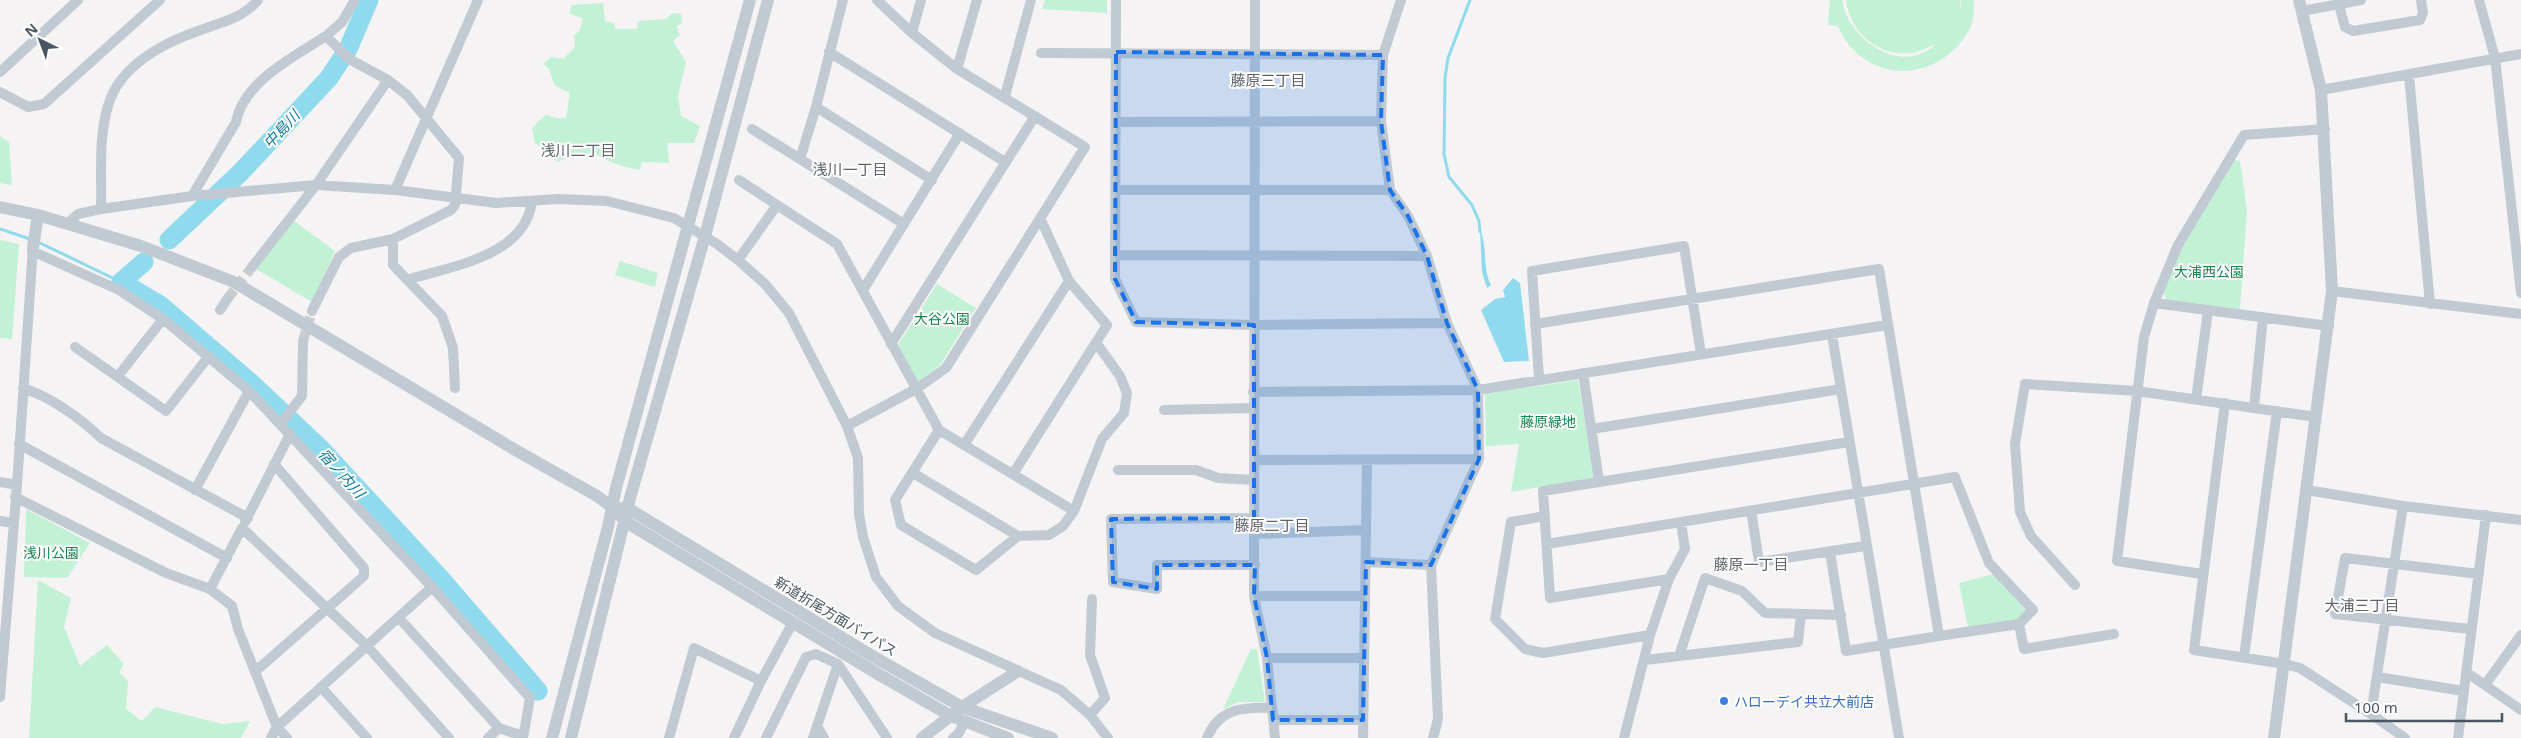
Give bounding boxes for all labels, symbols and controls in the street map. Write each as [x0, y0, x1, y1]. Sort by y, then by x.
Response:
north arrow [15, 15, 65, 65]
text: N [20, 19, 42, 41]
district label: 藤原三丁目 [1230, 70, 1306, 90]
water label: 中島川 [258, 104, 305, 152]
district label: 浅川二丁目 [540, 140, 616, 160]
district label: 浅川一丁目 [812, 159, 888, 179]
park label: 大浦西公園 [2174, 262, 2244, 281]
park label: 大谷公園 [914, 309, 970, 328]
park label: 藤原緑地 [1520, 412, 1576, 431]
water label: 宿ノ内川 [314, 444, 371, 503]
district label: 藤原二丁目 [1234, 515, 1310, 535]
park label: 浅川公園 [23, 543, 79, 562]
district label: 藤原一丁目 [1713, 554, 1789, 574]
street label: 新道折尾方面バイパス [771, 572, 901, 660]
district label: 大浦三丁目 [2324, 595, 2400, 615]
scale bar [2346, 690, 2502, 722]
place label: ハローデイ共立大前店 [1734, 692, 1874, 711]
marker: ハローデイ共立大前店 [1718, 695, 1730, 707]
text: 100 m [2354, 697, 2398, 717]

